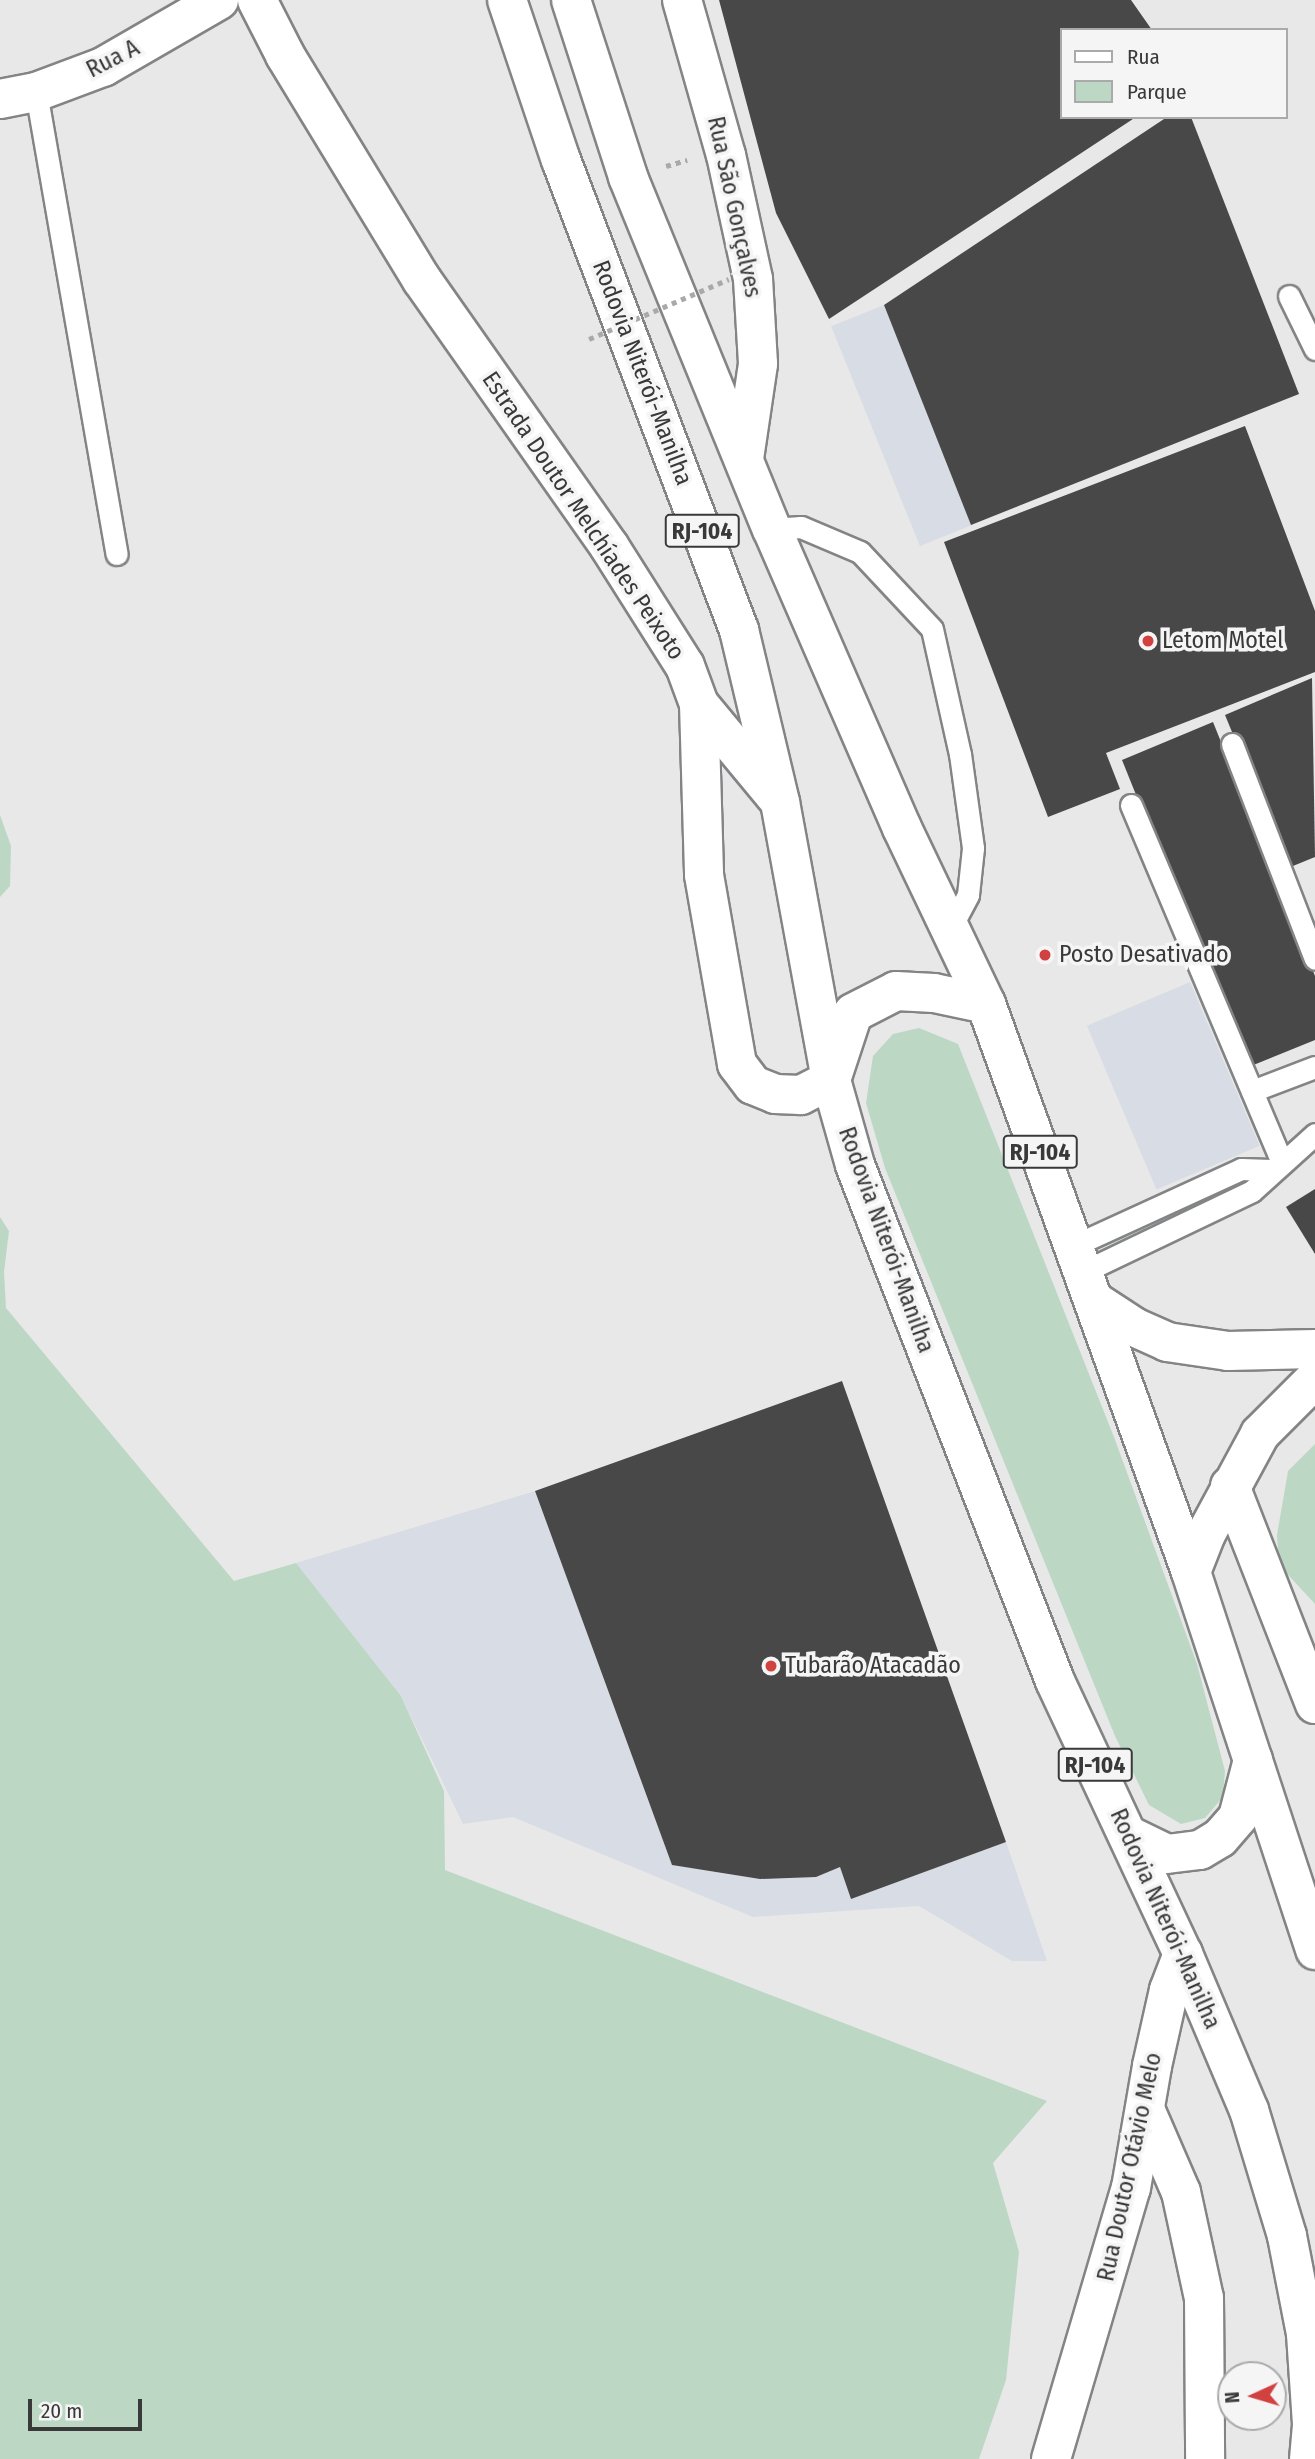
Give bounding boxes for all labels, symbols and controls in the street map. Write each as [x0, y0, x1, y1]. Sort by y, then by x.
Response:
legend [1060, 28, 1287, 119]
street label: Rua A [82, 34, 144, 84]
text: Rua [1127, 44, 1160, 70]
text: Parque [1127, 79, 1187, 105]
street label: Rua São Gonçalves [701, 114, 767, 300]
street label: Rodovia Niterói-Manilha [586, 257, 698, 489]
street label: Estrada Doutor Melchíades Peixoto [476, 366, 690, 666]
road number: RJ-104 [664, 512, 740, 551]
place label: Letom Motel [1162, 627, 1284, 655]
marker: Letom Motel [1140, 633, 1156, 649]
place label: Posto Desativado [1059, 941, 1229, 969]
marker: Posto Desativado [1037, 947, 1053, 963]
street label: Rodovia Niterói-Manilha [832, 1123, 940, 1357]
road number: RJ-104 [1002, 1133, 1078, 1172]
place label: Tubarão Atacadão [785, 1652, 961, 1680]
marker: Tubarão Atacadão [763, 1658, 779, 1674]
road number: RJ-104 [1056, 1746, 1134, 1784]
street label: Rodovia Niterói-Manilha [1103, 1804, 1227, 2034]
street label: Rua Doutor Otávio Melo [1092, 2050, 1168, 2284]
north arrow [1217, 2361, 1287, 2431]
scale bar [32, 2386, 145, 2430]
text: N [1221, 2391, 1244, 2404]
text: 20 m [41, 2398, 82, 2424]

